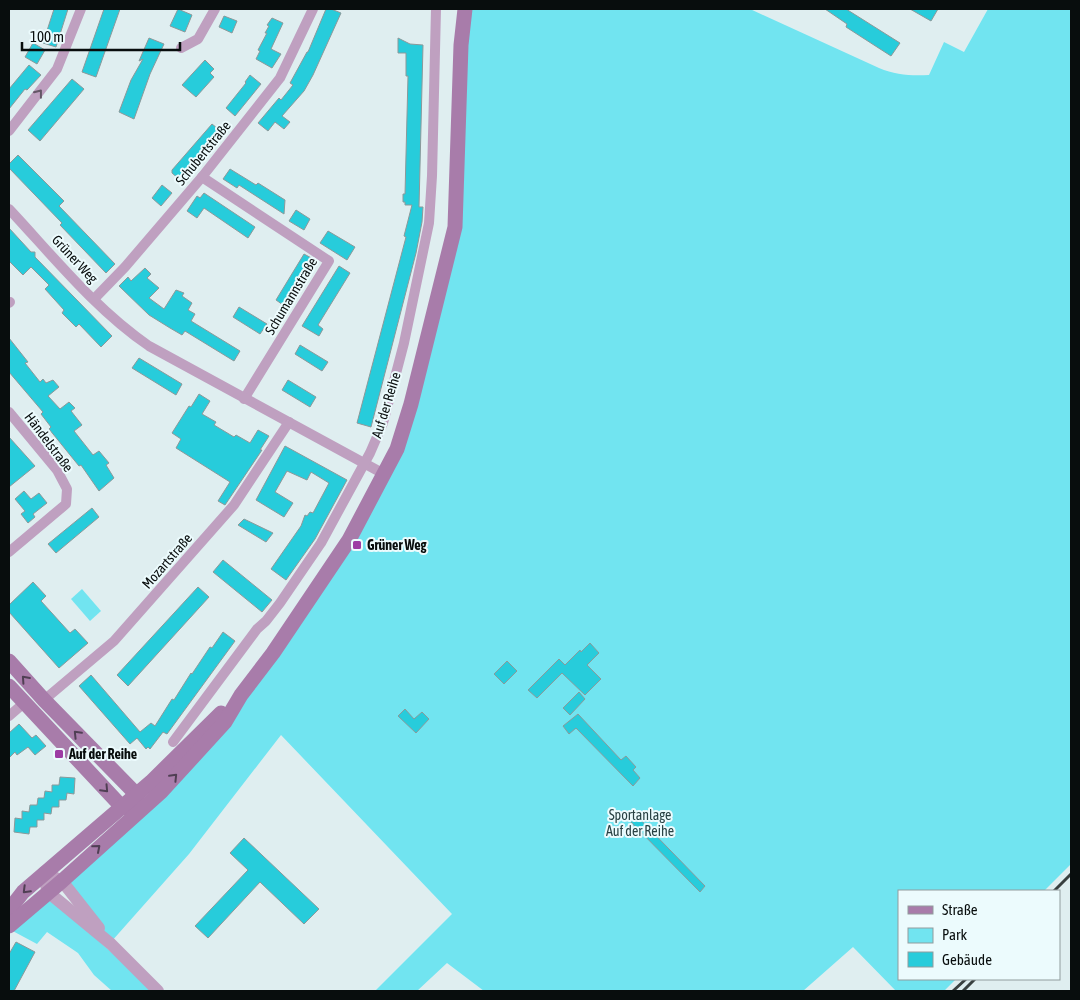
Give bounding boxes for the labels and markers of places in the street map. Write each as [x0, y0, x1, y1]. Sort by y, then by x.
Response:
place label: Grüner Weg [367, 537, 428, 553]
marker: Grüner Weg [351, 539, 363, 551]
place label: Auf der Reihe [68, 746, 137, 762]
marker: Auf der Reihe [53, 748, 65, 760]

